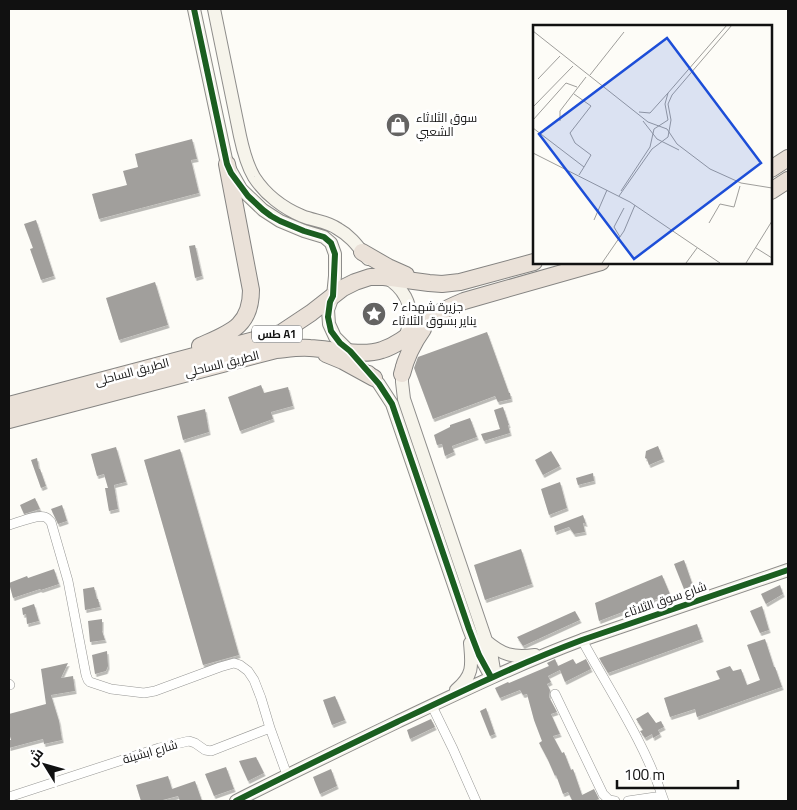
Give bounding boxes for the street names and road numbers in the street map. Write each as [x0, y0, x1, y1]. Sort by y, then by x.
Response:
road number: طس A1 [252, 326, 302, 342]
street label: الطريق الساحلي [182, 343, 262, 384]
street label: الطريق الساحلى [92, 351, 172, 393]
street label: شارع سوق الثلاثاء [620, 574, 710, 625]
street label: شارع ابشينة [119, 733, 180, 770]

